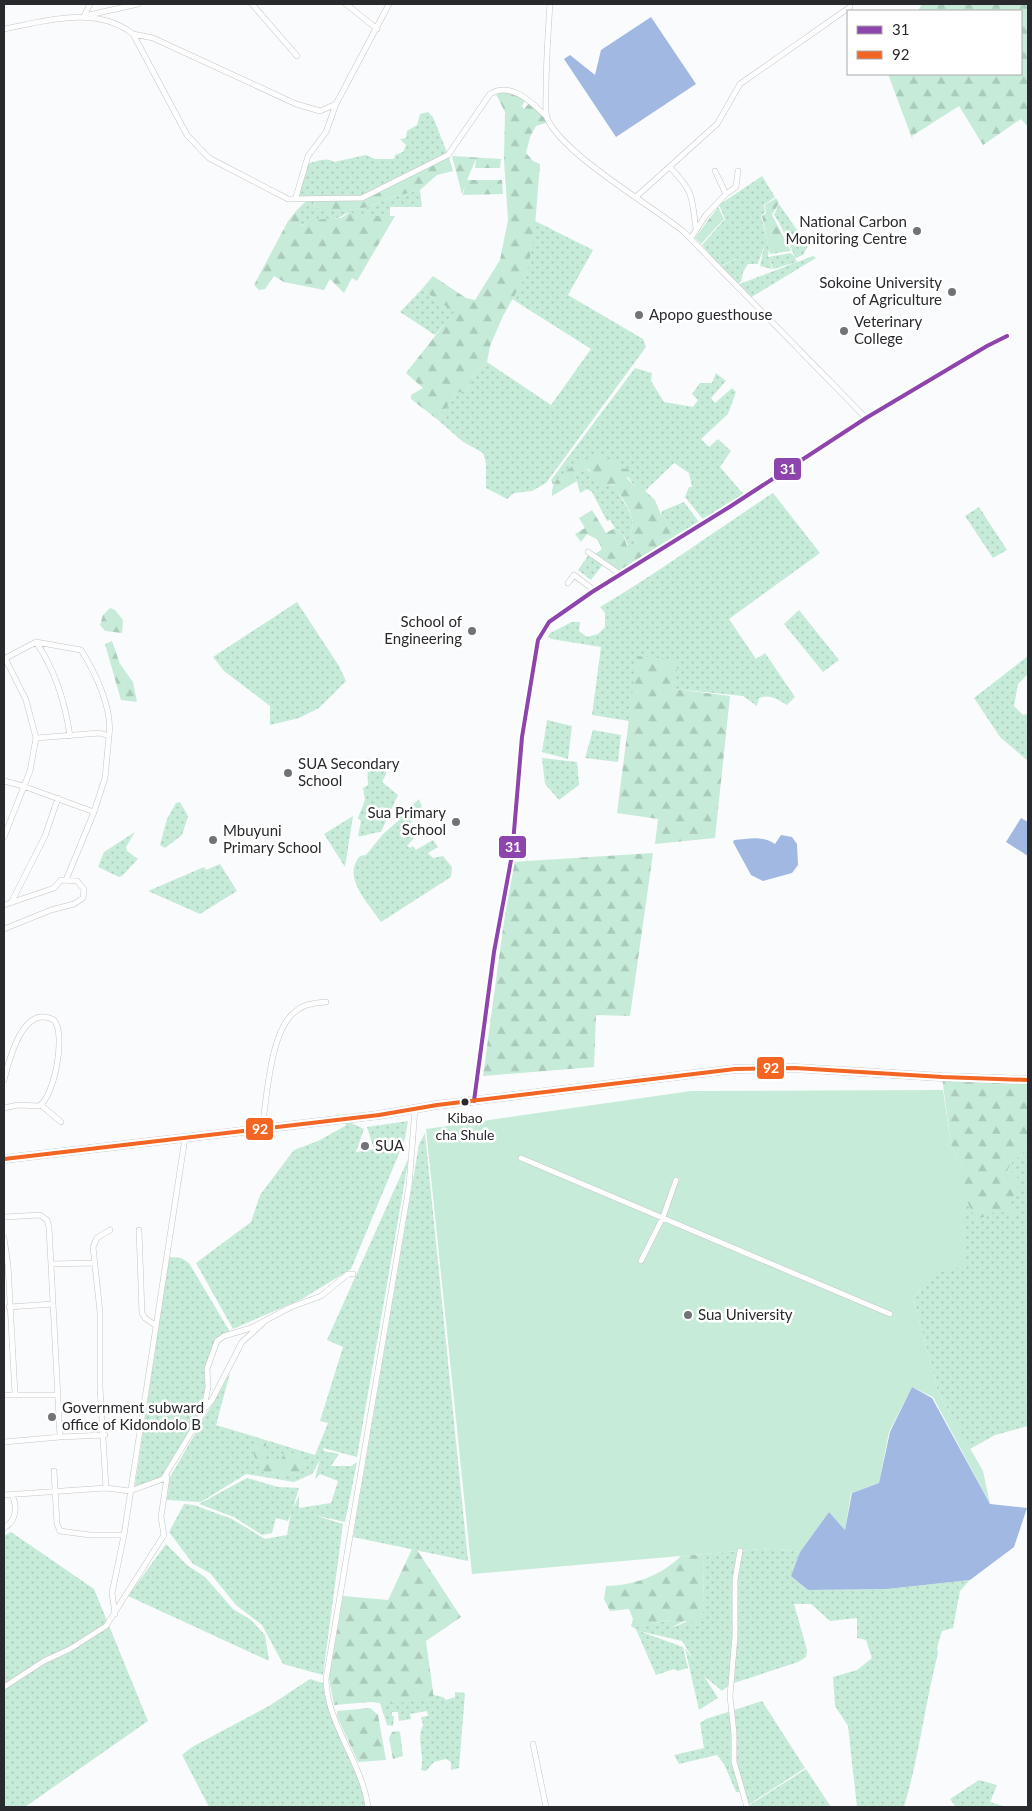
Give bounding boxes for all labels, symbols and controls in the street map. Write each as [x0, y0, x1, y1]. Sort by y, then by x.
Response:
legend [847, 10, 1022, 75]
text: 31 [892, 20, 909, 38]
text: 92 [892, 45, 909, 63]
place label: National Carbon Monitoring Centre [785, 212, 907, 247]
marker: National Carbon Monitoring Centre [911, 225, 923, 237]
place label: Sokoine University of Agriculture [819, 273, 942, 308]
marker: Sokoine University of Agriculture [946, 286, 958, 298]
place label: Apopo guesthouse [649, 305, 772, 323]
marker: Apopo guesthouse [633, 309, 645, 321]
place label: Veterinary College [854, 312, 923, 347]
marker: Veterinary College [838, 325, 850, 337]
line badge: 31 [773, 457, 802, 481]
text: 31 [780, 460, 796, 477]
place label: School of Engineering [384, 612, 463, 647]
marker: School of Engineering [466, 625, 478, 637]
place label: SUA Secondary School [298, 754, 400, 789]
marker: SUA Secondary School [282, 767, 294, 779]
place label: Sua Primary School [367, 803, 446, 838]
marker: Sua Primary School [450, 816, 462, 828]
place label: Mbuyuni Primary School [223, 821, 322, 856]
marker: Mbuyuni Primary School [207, 834, 219, 846]
line badge: 31 [498, 835, 527, 859]
text: 31 [505, 838, 521, 855]
line badge: 92 [756, 1056, 785, 1080]
text: 92 [763, 1059, 779, 1076]
marker: Kibao cha Shule [460, 1097, 470, 1107]
place label: Kibao cha Shule [436, 1109, 494, 1143]
line badge: 92 [245, 1117, 274, 1141]
text: 92 [252, 1120, 268, 1137]
place label: SUA [375, 1136, 405, 1154]
marker: SUA [359, 1140, 371, 1152]
place label: Sua University [698, 1305, 793, 1323]
marker: Sua University [682, 1309, 694, 1321]
place label: Government subward office of Kidondolo B [62, 1398, 204, 1433]
marker: Government subward office of Kidondolo B [46, 1411, 58, 1423]

